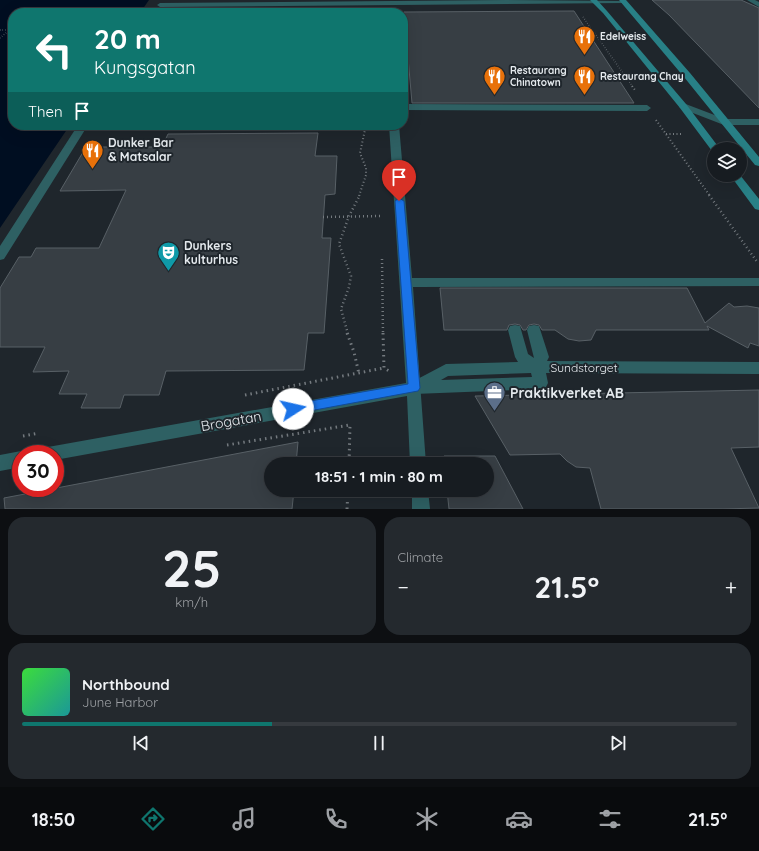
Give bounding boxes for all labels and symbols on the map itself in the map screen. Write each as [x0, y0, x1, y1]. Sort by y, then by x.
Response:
restaurant icon: Edelweiss [571, 23, 597, 56]
place label: Edelweiss [600, 30, 646, 43]
restaurant icon: Restaurang Chinatown [482, 63, 508, 96]
restaurant icon: Restaurang Chay [571, 63, 597, 96]
place label: Restaurang Chinatown [510, 64, 567, 89]
place label: Restaurang Chay [600, 70, 684, 83]
place label: Dunker Bar & Matsalar [108, 135, 174, 164]
restaurant icon: Dunker Bar & Matsalar [79, 137, 105, 170]
pin [382, 160, 416, 201]
place label: Dunkers kulturhus [184, 238, 238, 267]
theatre icon: Dunkers kulturhus [156, 240, 182, 273]
street label: Sundstorget [550, 360, 618, 375]
office icon: Praktikverket AB [482, 380, 508, 413]
place label: Praktikverket AB [510, 384, 624, 402]
position arrow [272, 388, 314, 430]
street label: Brogatan [199, 407, 263, 435]
speed limit sign: 30 [12, 445, 64, 497]

